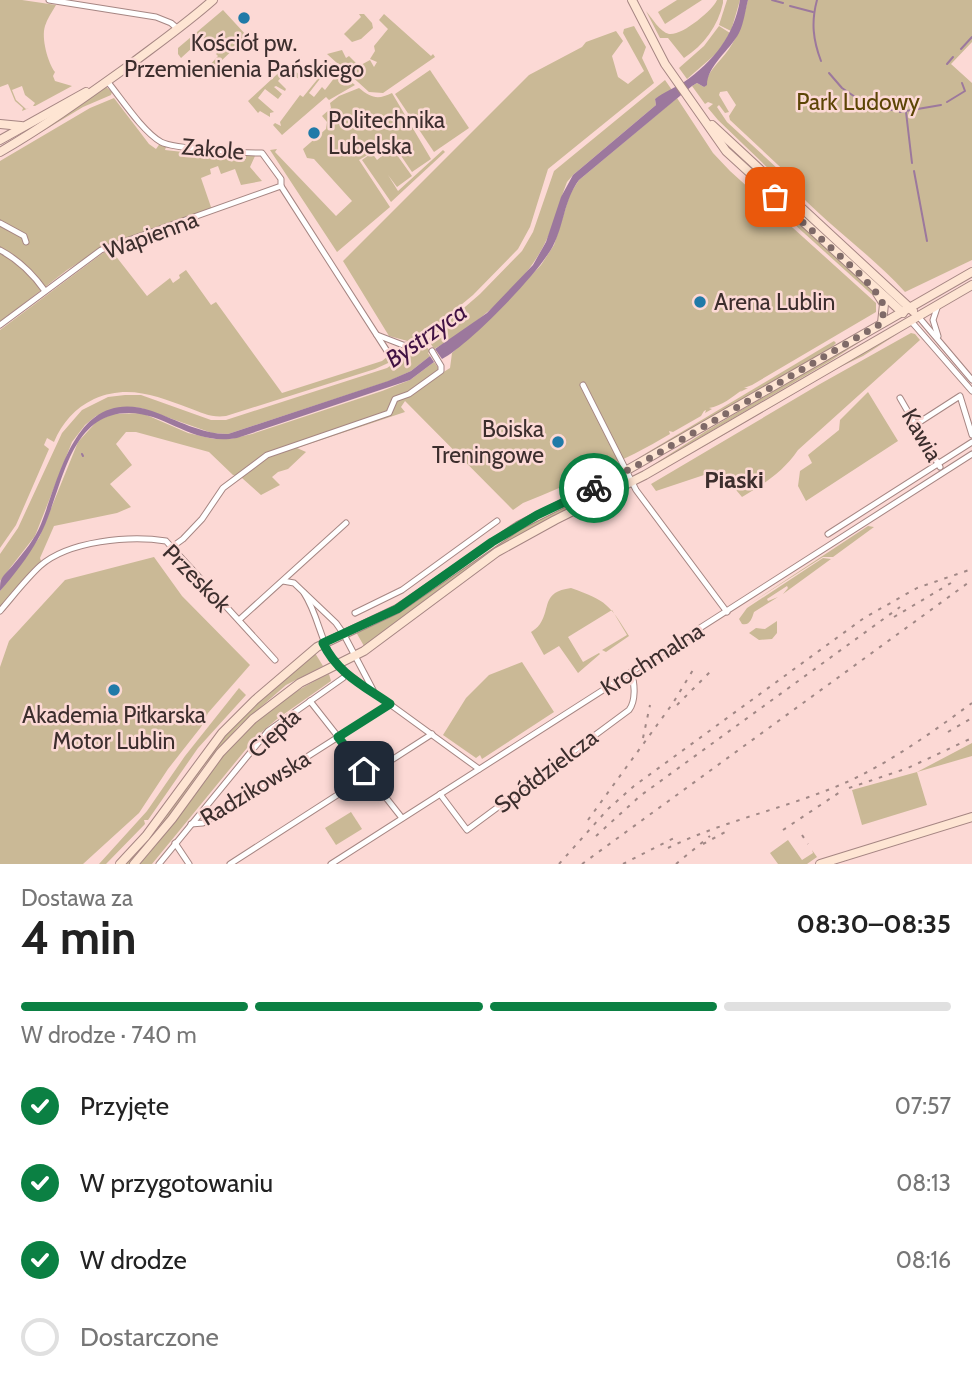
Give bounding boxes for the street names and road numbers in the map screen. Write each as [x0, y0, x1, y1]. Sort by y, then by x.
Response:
street label: Zakole [180, 132, 246, 166]
street label: Wapienna [100, 205, 202, 265]
street label: Kawia [896, 404, 948, 466]
street label: Przeskok [157, 538, 237, 618]
street label: Krochmalna [595, 616, 709, 702]
street label: Ciepła [242, 702, 306, 764]
street label: Spółdzielcza [489, 723, 603, 819]
street label: Radzikowska [195, 744, 315, 832]

